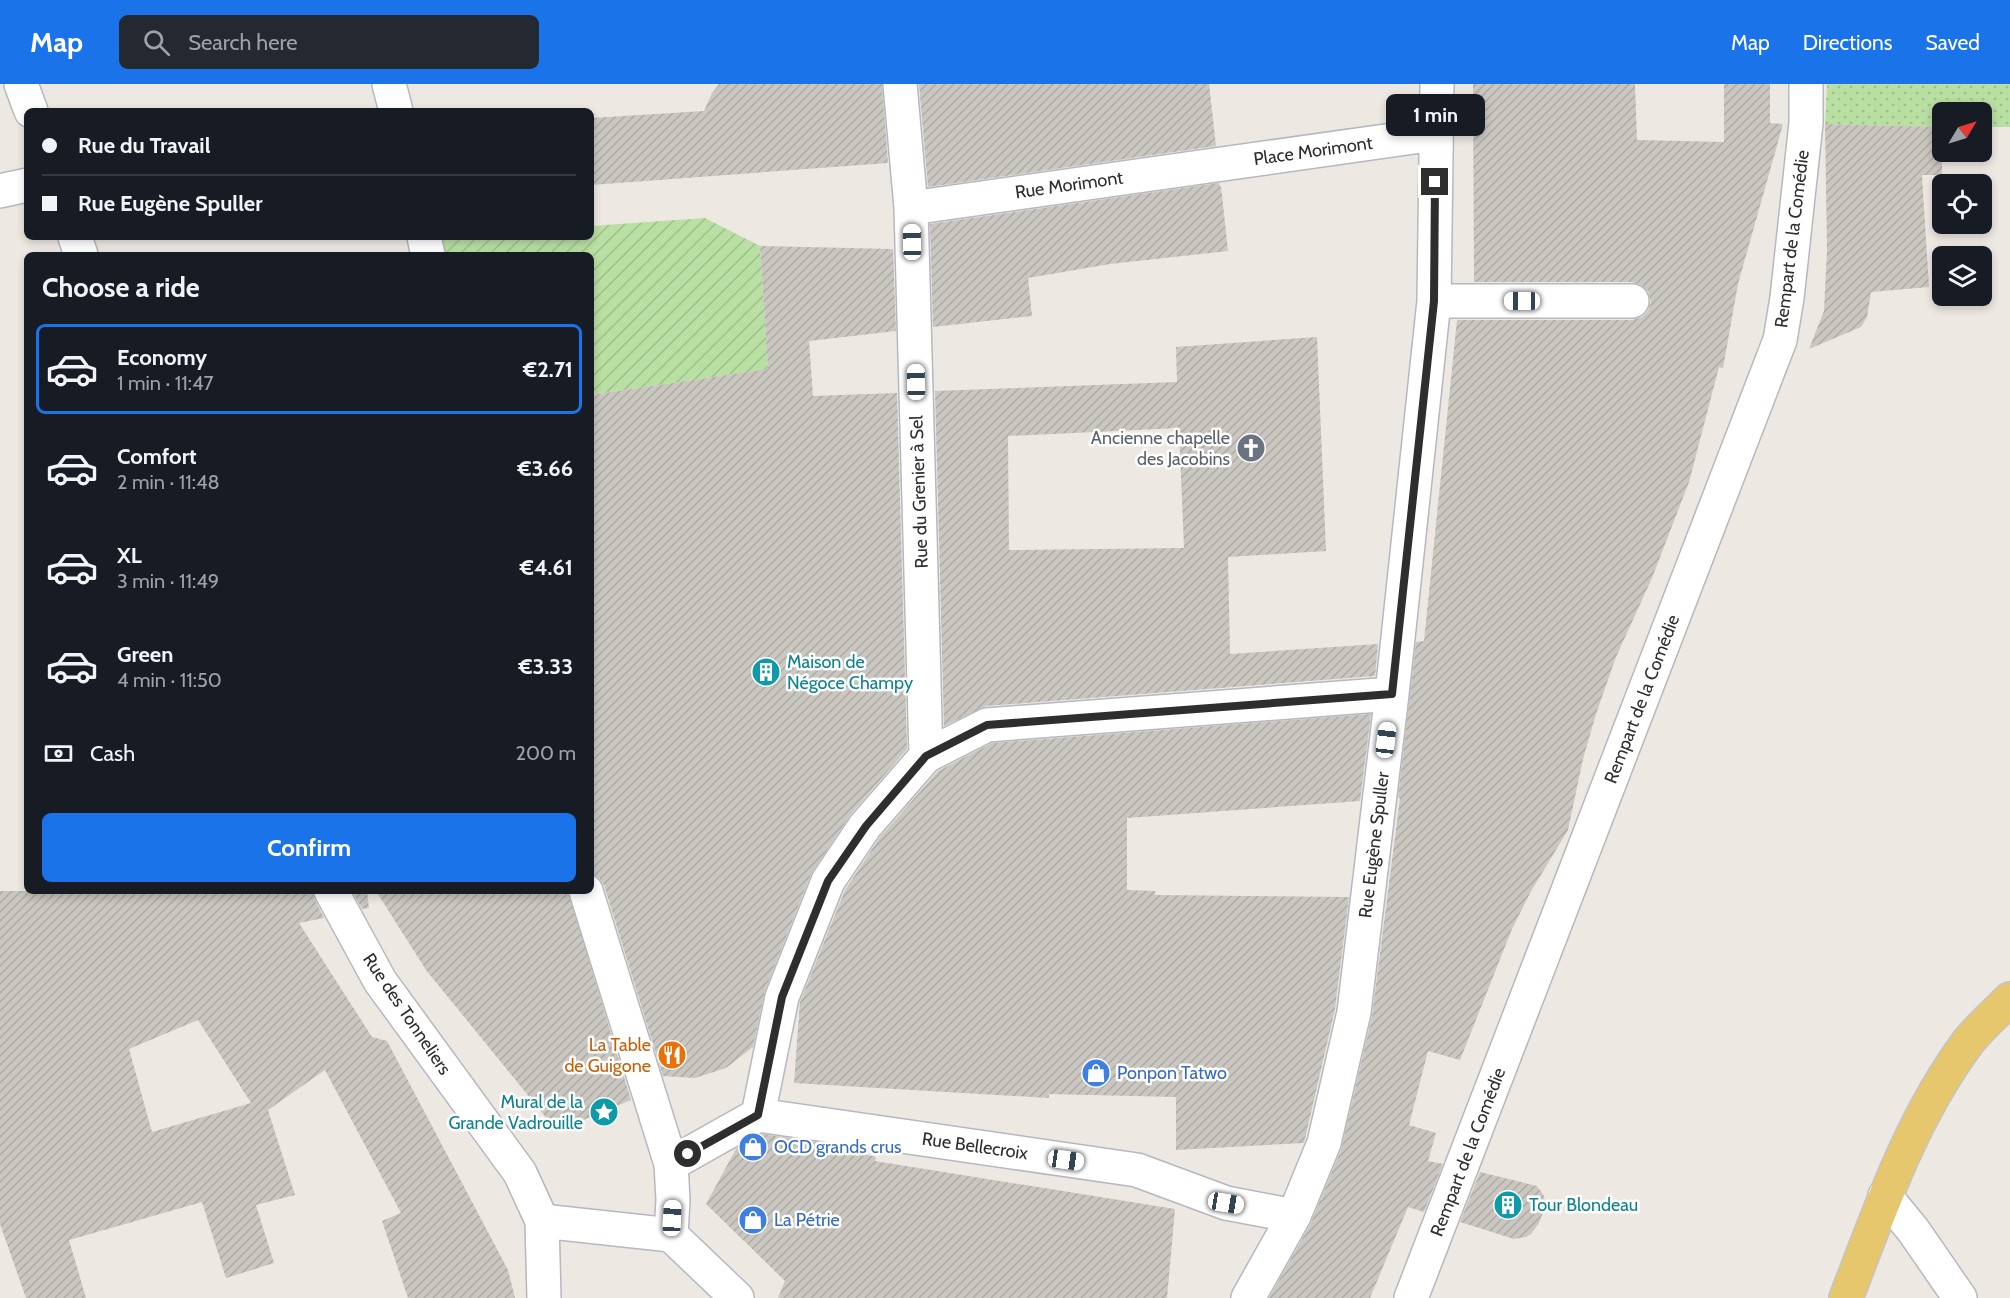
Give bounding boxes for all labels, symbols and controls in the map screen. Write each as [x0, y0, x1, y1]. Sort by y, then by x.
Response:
search box [119, 15, 539, 69]
text: Map [30, 25, 83, 59]
icon: search [140, 26, 173, 59]
text: Search here [188, 29, 297, 56]
text: Map [1731, 30, 1770, 55]
text: Directions [1803, 30, 1892, 55]
text: Saved [1925, 30, 1980, 55]
callout: 1 min [1386, 95, 1484, 137]
north arrow [1932, 102, 1992, 162]
map controls [1932, 102, 1992, 306]
text: 1 min [1413, 103, 1458, 127]
text: Rue du Travail [78, 132, 210, 159]
street label: Place Morimont [1252, 132, 1374, 170]
street label: Rempart de la Comédie [1770, 149, 1814, 329]
street label: Rue Morimont [1014, 167, 1124, 203]
route end [1421, 168, 1448, 195]
button: locate [1932, 174, 1992, 234]
text: Rue Eugène Spuller [78, 190, 262, 217]
car [903, 224, 921, 260]
button: layers [1932, 246, 1992, 306]
text: Choose a ride [42, 271, 200, 304]
car [1504, 292, 1540, 310]
icon: car [45, 342, 99, 396]
text: Economy [117, 344, 207, 371]
text: €2.71 [523, 356, 573, 383]
car [907, 364, 925, 400]
text: 1 min · 11:47 [117, 371, 214, 395]
street label: Rue du Grenier à Sel [905, 414, 933, 569]
place label: Ancienne chapelle des Jacobins [1091, 427, 1230, 470]
church icon: Ancienne chapelle des Jacobins [1235, 432, 1267, 464]
icon: car [45, 441, 99, 495]
text: Comfort [117, 443, 196, 470]
text: €3.66 [517, 455, 573, 482]
text: 2 min · 11:48 [117, 470, 220, 494]
icon: car [45, 540, 99, 594]
text: XL [117, 542, 142, 569]
text: €4.61 [520, 554, 573, 581]
text: 3 min · 11:49 [117, 569, 219, 593]
street label: Rempart de la Comédie [1600, 612, 1684, 786]
icon: car [45, 639, 99, 693]
text: Green [117, 641, 173, 668]
place label: Maison de Négoce Champy [787, 651, 913, 694]
text: €3.33 [518, 653, 573, 680]
building icon: Maison de Négoce Champy [750, 656, 782, 688]
text: 4 min · 11:50 [117, 668, 222, 692]
car [1375, 721, 1397, 759]
icon: cash [42, 737, 75, 770]
text: Cash [90, 740, 135, 767]
text: 200 m [516, 741, 576, 765]
street label: Rue Eugène Spuller [1354, 770, 1394, 919]
button: Confirm [42, 813, 576, 882]
street label: Rue des Tonneliers [358, 949, 456, 1079]
place label: La Table de Guigone [564, 1034, 651, 1077]
restaurant icon: La Table de Guigone [656, 1039, 688, 1071]
shop icon: Ponpon Tatwo [1080, 1057, 1112, 1089]
place label: Ponpon Tatwo [1117, 1062, 1227, 1084]
street label: Rempart de la Comédie [1426, 1065, 1510, 1239]
place label: Mural de la Grande Vadrouille [448, 1091, 583, 1134]
place icon: Mural de la Grande Vadrouille [588, 1096, 620, 1128]
street label: Rue Bellecroix [921, 1128, 1030, 1164]
shop icon: OCD grands crus [737, 1131, 769, 1163]
place label: OCD grands crus [774, 1136, 902, 1158]
route start [674, 1140, 701, 1167]
car [1047, 1149, 1085, 1171]
building icon: Tour Blondeau [1492, 1189, 1524, 1221]
car [1207, 1191, 1245, 1215]
place label: Tour Blondeau [1529, 1194, 1638, 1216]
car [662, 1200, 682, 1236]
shop icon: La Pétrie [737, 1204, 769, 1236]
place label: La Pétrie [774, 1209, 840, 1231]

